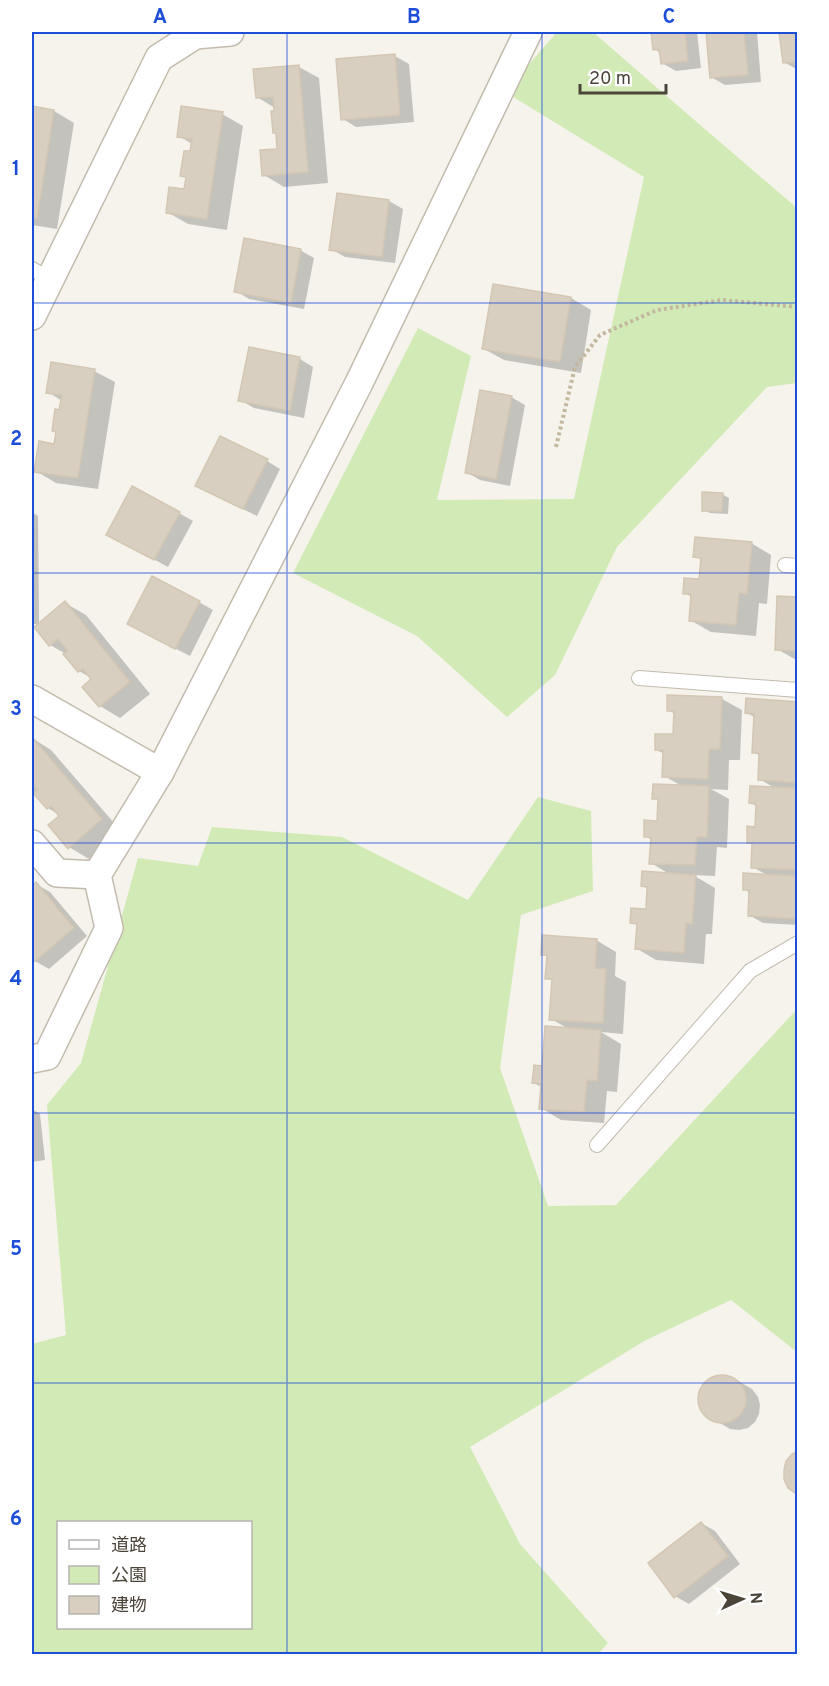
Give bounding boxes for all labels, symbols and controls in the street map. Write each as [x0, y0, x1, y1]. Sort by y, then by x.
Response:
text: A [153, 5, 167, 31]
text: B [407, 5, 421, 31]
text: C [663, 5, 675, 31]
scale bar [580, 57, 666, 95]
text: 20 m [589, 68, 631, 91]
text: 1 [12, 157, 20, 183]
text: 2 [10, 427, 22, 453]
text: 3 [10, 697, 22, 723]
text: 4 [10, 967, 22, 993]
text: 5 [10, 1237, 22, 1263]
text: 6 [10, 1507, 22, 1533]
legend [57, 1521, 252, 1629]
text: 道路 [111, 1535, 147, 1558]
text: 公園 [111, 1565, 147, 1588]
north arrow [712, 1569, 772, 1629]
text: N [745, 1592, 765, 1605]
text: 建物 [111, 1595, 147, 1618]

